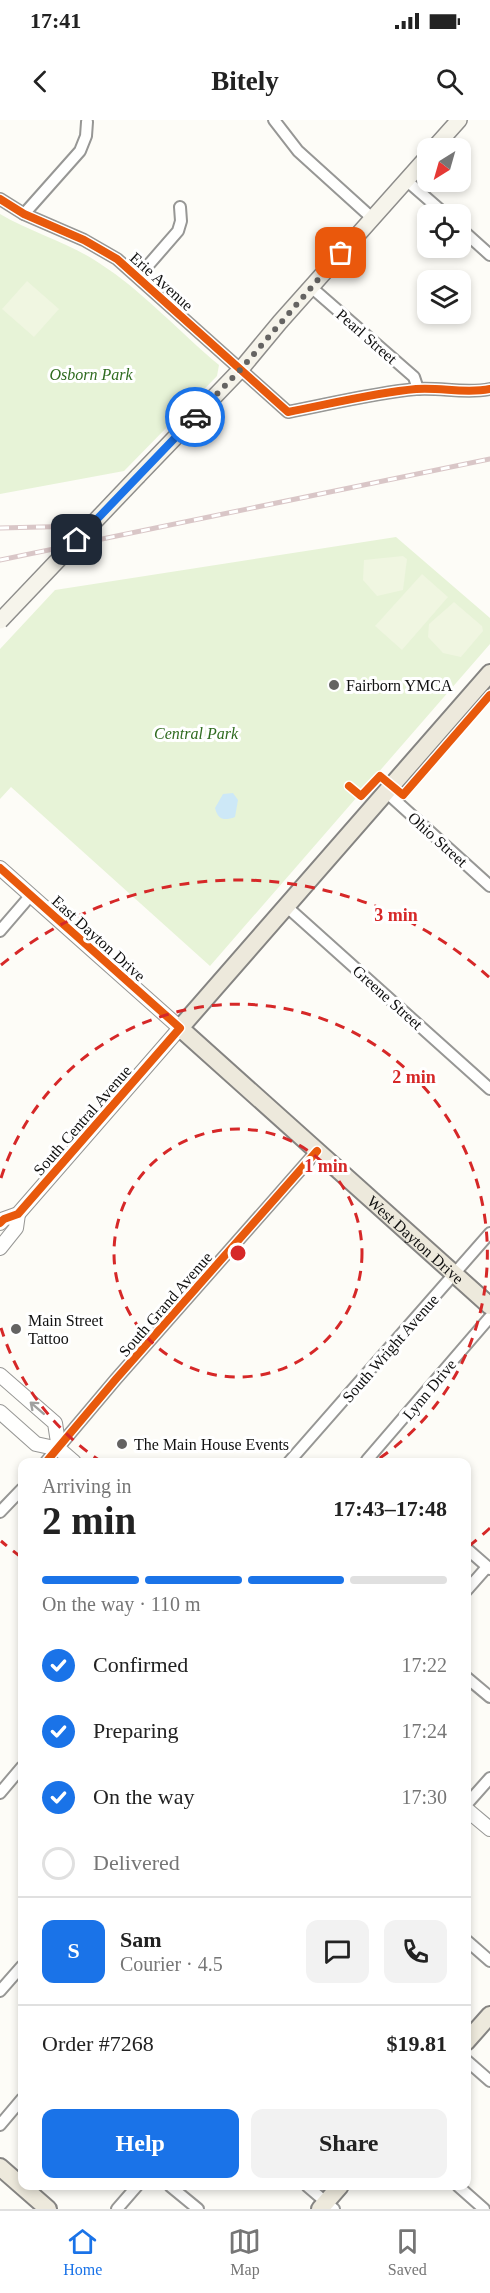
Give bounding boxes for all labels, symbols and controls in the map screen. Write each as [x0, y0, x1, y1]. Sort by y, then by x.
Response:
text: 17:41 [30, 8, 81, 33]
icon: back [24, 65, 57, 98]
icon: search [433, 65, 466, 98]
text: Bitely [211, 66, 279, 96]
north arrow [417, 138, 471, 192]
map controls [417, 138, 471, 324]
button: locate [417, 204, 471, 258]
pin [315, 227, 366, 278]
icon: bag [324, 236, 357, 269]
street label: Erie Avenue [127, 249, 196, 314]
button: layers [417, 270, 471, 324]
street label: Pearl Street [333, 306, 401, 367]
park label: Osborn Park [49, 366, 133, 383]
courier [165, 387, 225, 447]
icon: car [179, 401, 212, 434]
pin [51, 514, 102, 565]
icon: home [60, 523, 93, 556]
place label: Fairborn YMCA [346, 677, 453, 694]
marker: Fairborn YMCA [327, 678, 341, 692]
park label: Central Park [154, 725, 239, 742]
street label: Ohio Street [405, 809, 471, 871]
street label: East Dayton Drive [48, 892, 149, 985]
text: 3 min [374, 905, 418, 925]
street label: Greene Street [349, 962, 426, 1033]
street label: South Central Avenue [30, 1062, 135, 1179]
text: 2 min [392, 1067, 436, 1087]
text: 1 min [304, 1156, 348, 1176]
street label: West Dayton Drive [364, 1192, 467, 1287]
centre of rings [228, 1243, 248, 1263]
street label: South Grand Avenue [115, 1249, 215, 1360]
street label: South Wright Avenue [339, 1291, 443, 1406]
place label: Main Street Tattoo [28, 1312, 104, 1347]
marker: Main Street Tattoo [9, 1322, 23, 1336]
street label: Lynn Drive [399, 1356, 460, 1424]
one-way arrow [29, 1401, 45, 1414]
place label: The Main House Events [134, 1436, 289, 1453]
marker: The Main House Events [115, 1437, 129, 1451]
text: Arriving in [42, 1475, 131, 1497]
text: 17:43–17:48 [333, 1496, 447, 1521]
text: 2 min [42, 1499, 136, 1542]
text: On the way · 110 m [42, 1593, 201, 1615]
icon: check [42, 1649, 75, 1682]
text: Confirmed [93, 1652, 188, 1677]
text: 17:22 [401, 1654, 447, 1676]
icon: check [42, 1715, 75, 1748]
text: Preparing [93, 1718, 179, 1743]
text: 17:24 [401, 1720, 447, 1742]
icon: check [42, 1781, 75, 1814]
text: On the way [93, 1784, 194, 1809]
text: 17:30 [401, 1786, 447, 1808]
text: Delivered [93, 1850, 180, 1875]
button: chat [306, 1920, 369, 1983]
button: phone [384, 1920, 447, 1983]
text: Sam [120, 1927, 162, 1952]
text: S [67, 1938, 80, 1963]
text: Courier · 4.5 [120, 1953, 223, 1975]
text: Order #7268 [42, 2031, 154, 2056]
text: $19.81 [387, 2031, 447, 2056]
button: Help [42, 2109, 239, 2178]
button: Share [251, 2109, 447, 2178]
tab: Home [63, 2225, 102, 2279]
tab: Map [228, 2225, 261, 2279]
tab: Saved [388, 2225, 427, 2279]

